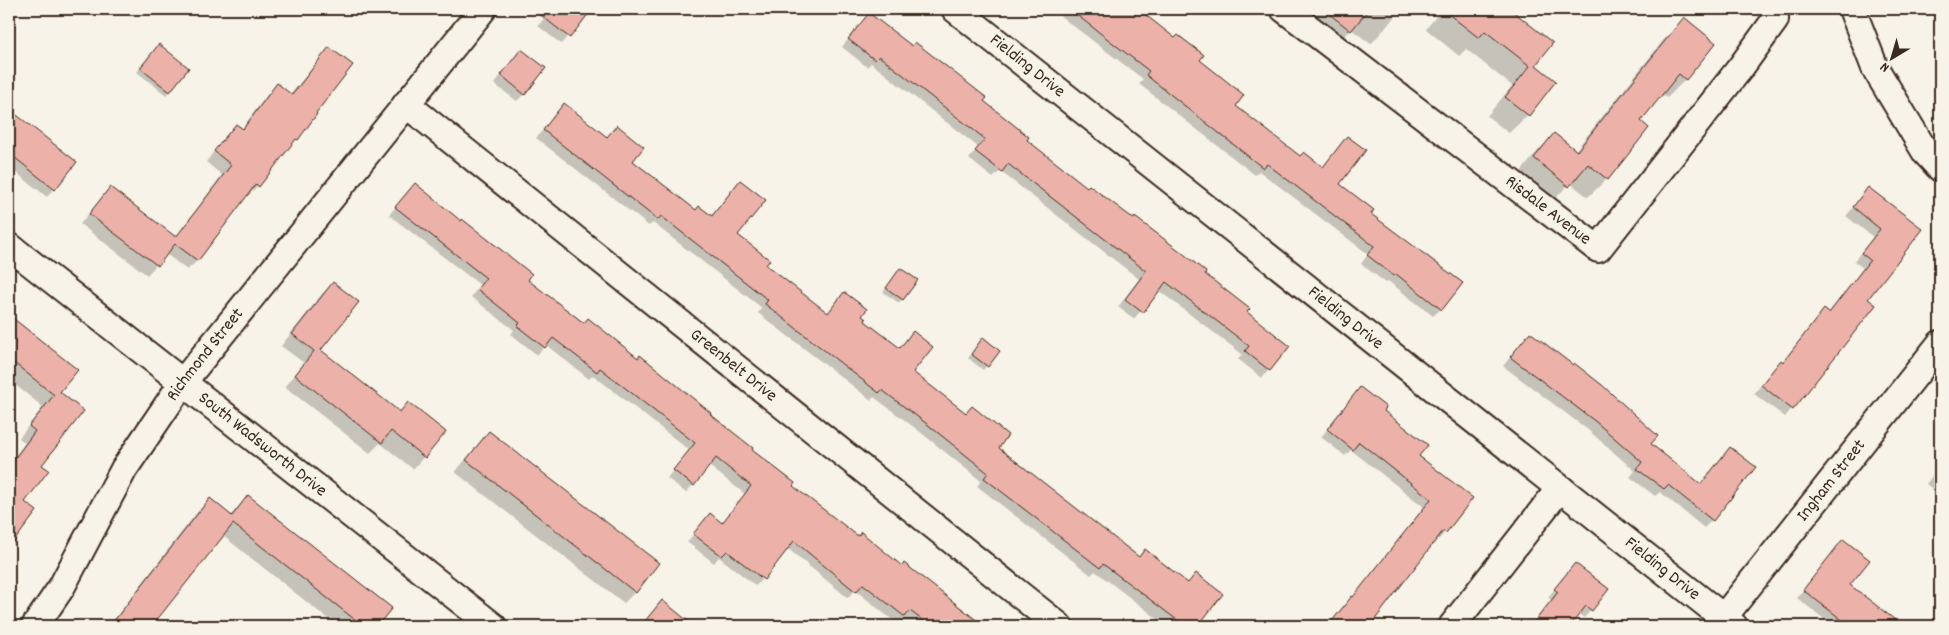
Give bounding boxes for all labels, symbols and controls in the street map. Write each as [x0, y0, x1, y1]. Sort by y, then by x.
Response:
street label: Fielding Drive [984, 28, 1070, 104]
north arrow [1866, 32, 1916, 82]
text: N [1876, 57, 1894, 77]
street label: Risdale Avenue [1500, 170, 1596, 252]
street label: Fielding Drive [1302, 280, 1389, 356]
street label: Richmond Street [161, 303, 250, 407]
street label: Greenbelt Drive [684, 323, 782, 408]
street label: South Wadsworth Drive [193, 386, 332, 503]
street label: Ingham Street [1791, 434, 1872, 527]
street label: Fielding Drive [1619, 531, 1705, 607]

